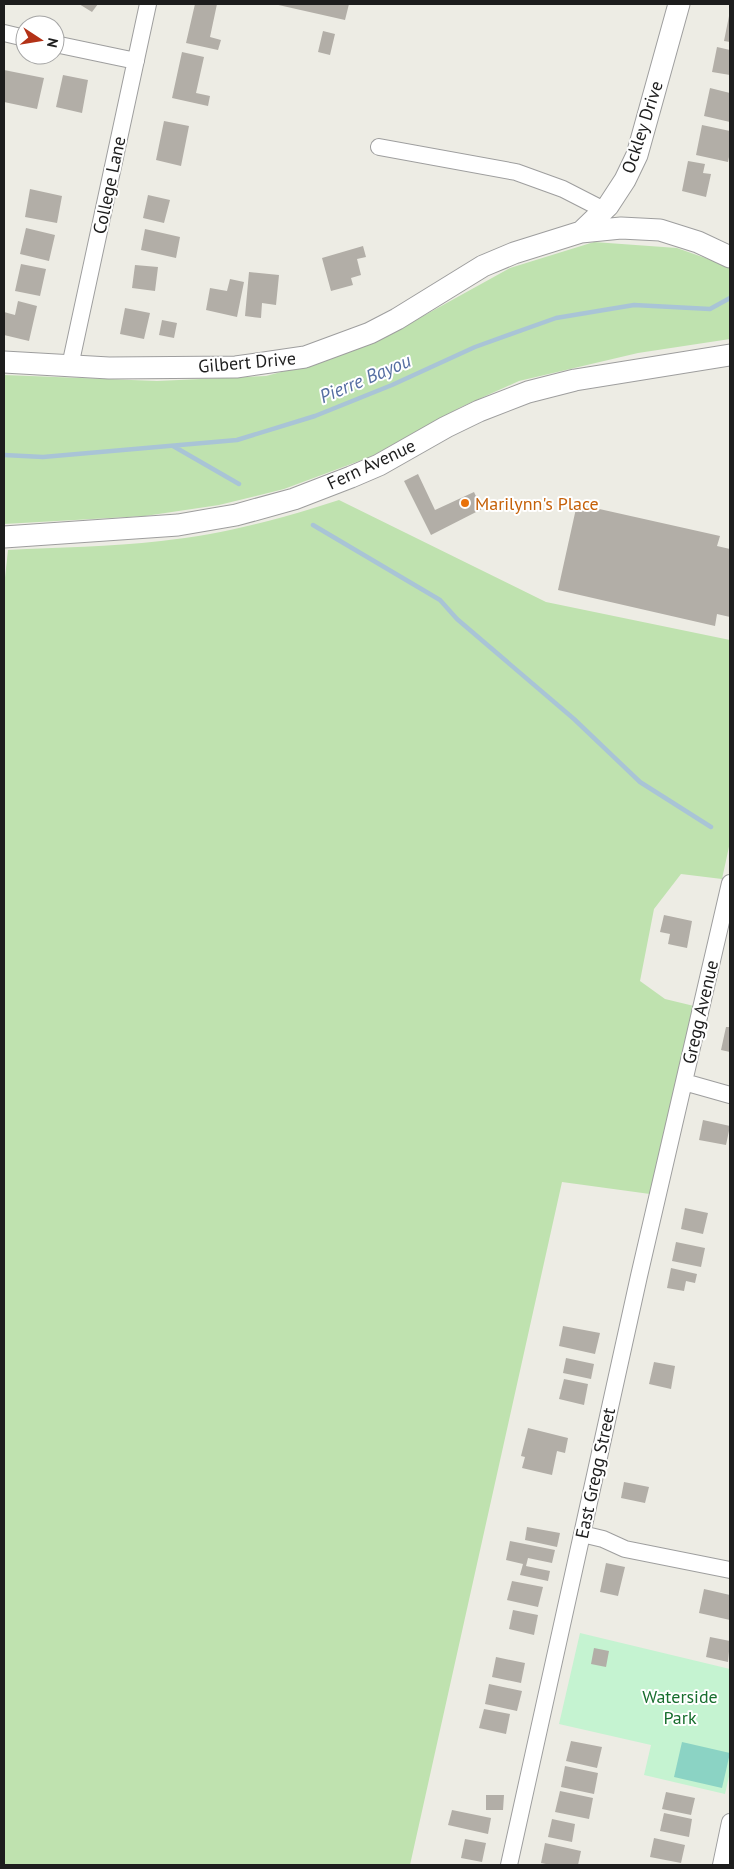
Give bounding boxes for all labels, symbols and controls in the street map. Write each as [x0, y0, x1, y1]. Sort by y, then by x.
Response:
north arrow [15, 15, 65, 65]
text: N [43, 36, 62, 49]
street label: Ockley Drive [616, 78, 668, 176]
street label: College Lane [87, 134, 131, 236]
street label: Gilbert Drive [197, 346, 297, 378]
water label: Pierre Bayou [316, 348, 415, 408]
street label: Fern Avenue [323, 434, 419, 494]
place label: Marilynn's Place [475, 492, 599, 515]
marker: Marilynn's Place [459, 497, 471, 509]
street label: Gregg Avenue [677, 958, 723, 1066]
street label: East Gregg Street [570, 1405, 620, 1541]
park label: Waterside Park [642, 1685, 718, 1729]

